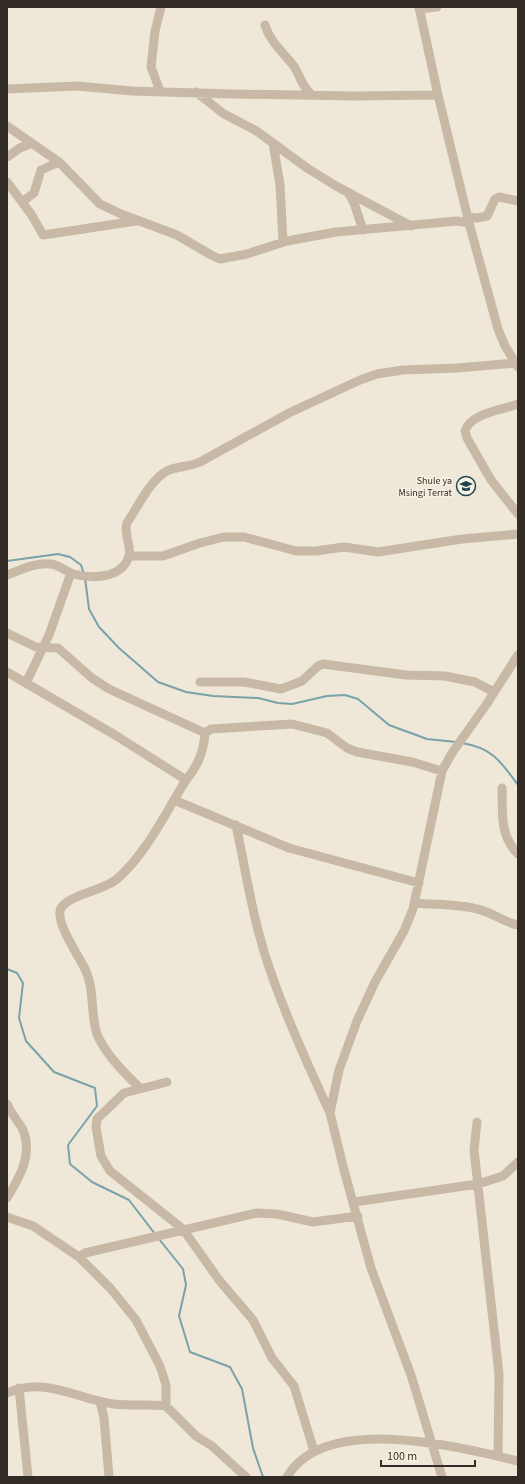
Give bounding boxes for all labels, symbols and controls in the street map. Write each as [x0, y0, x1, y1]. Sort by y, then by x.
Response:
place label: Shule ya Msingi Terrat [398, 474, 453, 500]
school or university icon: Shule ya Msingi Terrat [455, 475, 477, 497]
scale bar [381, 1442, 475, 1468]
text: 100 m [387, 1448, 417, 1465]

